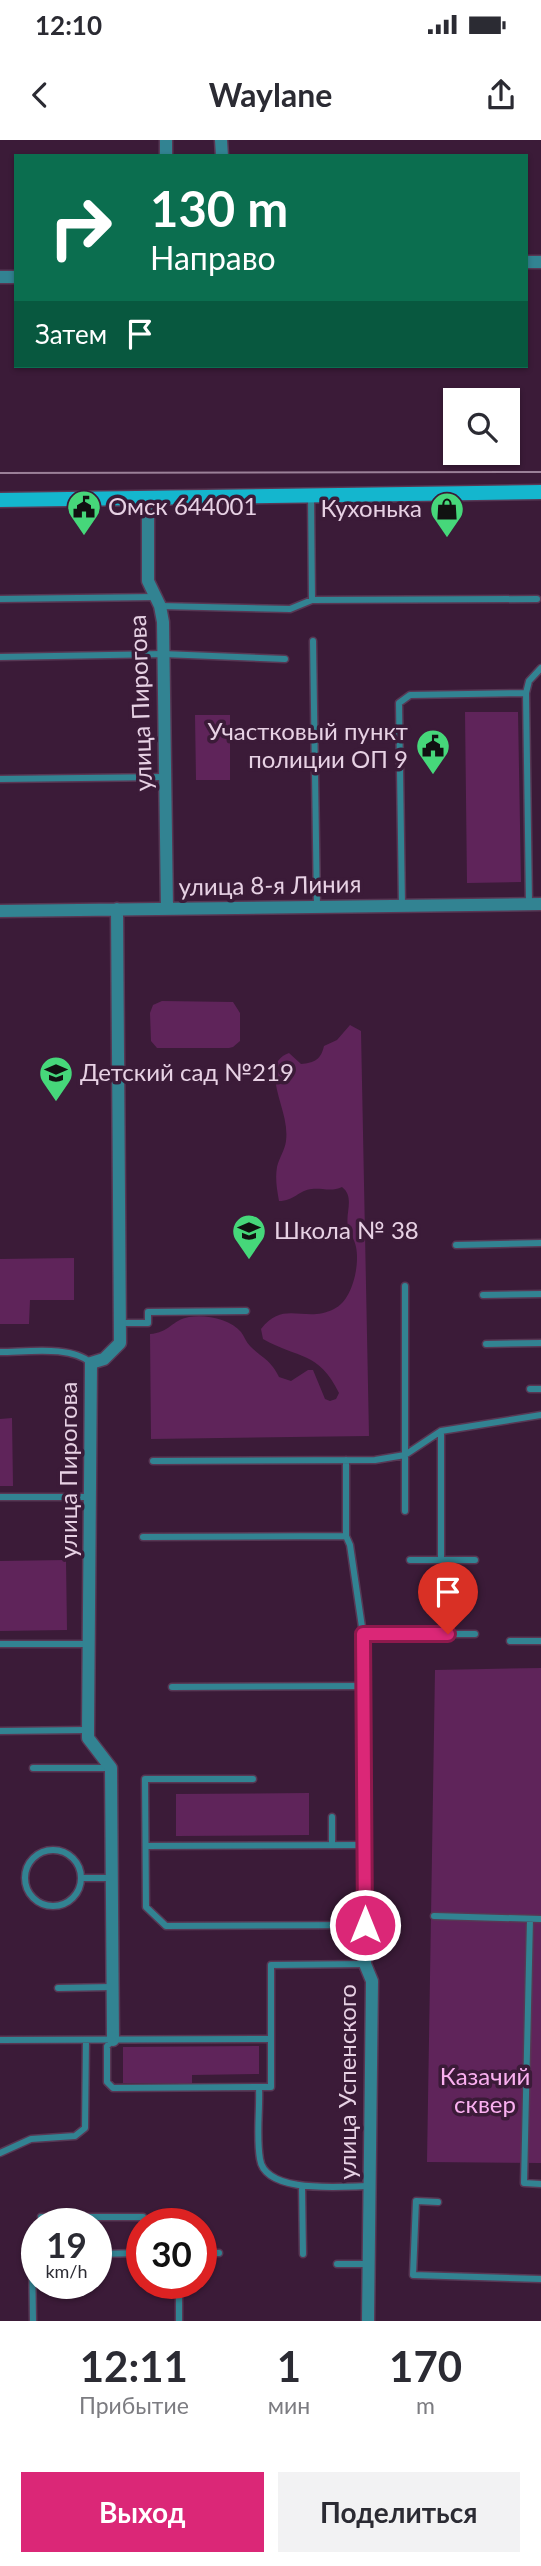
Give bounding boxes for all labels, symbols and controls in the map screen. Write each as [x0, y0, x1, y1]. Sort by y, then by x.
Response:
text: 12:10 [35, 9, 102, 41]
text: Waylane [209, 75, 332, 114]
icon: back [21, 76, 59, 114]
icon: share [482, 76, 520, 114]
text: 130 m [150, 179, 288, 237]
icon: right [35, 182, 126, 273]
text: Направо [150, 238, 276, 277]
icon: arrive [121, 315, 159, 353]
text: Затем [35, 318, 107, 350]
map controls [443, 388, 520, 465]
button: search [443, 388, 520, 465]
public building icon: Омск 644001 [65, 488, 103, 537]
shop icon: Кухонька [428, 490, 466, 539]
place label: Омск 644001 [108, 491, 257, 520]
place label: Кухонька [320, 493, 422, 522]
street label: улица Пирогова [122, 614, 157, 792]
place label: Участковый пункт полиции ОП 9 [208, 716, 408, 773]
public building icon: Участковый пункт полиции ОП 9 [414, 727, 452, 776]
street label: улица 8-я Линия [178, 868, 362, 901]
school or university icon: Детский сад №219 [37, 1054, 75, 1103]
place label: Детский сад №219 [80, 1057, 294, 1086]
school or university icon: Школа № 38 [230, 1212, 268, 1261]
place label: Школа № 38 [274, 1215, 419, 1244]
street label: улица Пирогова [53, 1382, 82, 1558]
pin [418, 1562, 478, 1634]
icon: arrive [429, 1573, 467, 1611]
position arrow [328, 1888, 402, 1962]
street label: улица Успенского [332, 1984, 361, 2180]
park label: Казачий сквер [440, 2061, 530, 2118]
speed limit sign: 30 [126, 2208, 217, 2299]
text: 19 [46, 2223, 87, 2265]
text: km/h [45, 2260, 88, 2282]
text: 12:11 [80, 2341, 188, 2391]
text: 1 [277, 2341, 301, 2391]
text: 170 [389, 2341, 462, 2391]
text: Прибытие [79, 2391, 189, 2419]
text: мин [268, 2391, 310, 2419]
text: m [416, 2391, 435, 2419]
button: Выход [21, 2472, 264, 2552]
button: Поделиться [278, 2472, 520, 2552]

